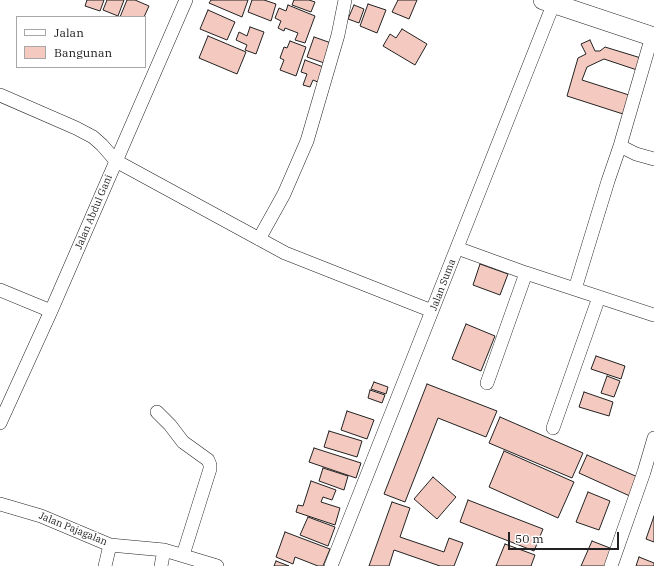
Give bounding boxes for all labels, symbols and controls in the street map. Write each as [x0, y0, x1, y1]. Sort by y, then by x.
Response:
legend [16, 16, 146, 68]
text: Jalan [54, 25, 84, 40]
text: Bangunan [54, 45, 112, 60]
street label: Jalan Abdul Gani [73, 173, 115, 251]
street label: Jalan Suma [428, 258, 458, 312]
street label: Jalan Pajagalan [37, 510, 109, 548]
scale bar [510, 524, 621, 550]
text: 50 m [515, 531, 544, 546]

